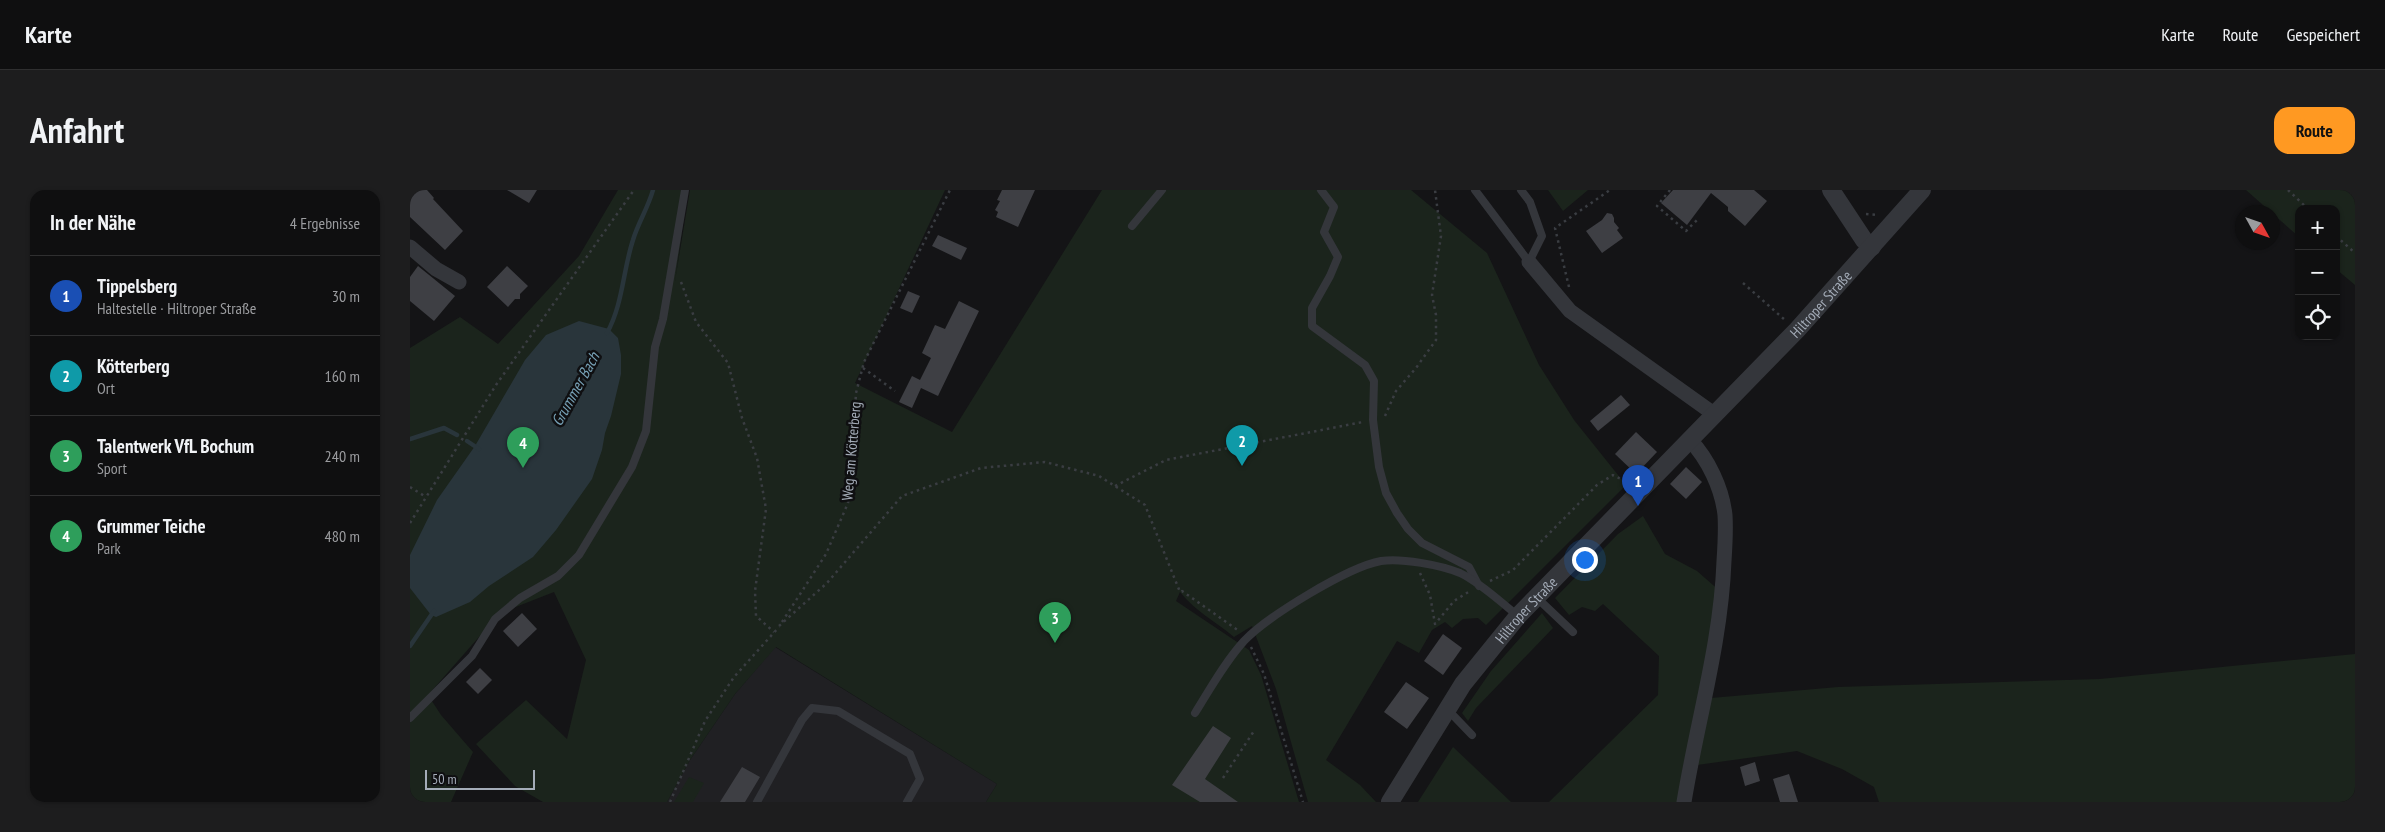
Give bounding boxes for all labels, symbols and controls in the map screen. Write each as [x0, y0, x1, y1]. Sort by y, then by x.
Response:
text: Karte [25, 19, 72, 50]
text: Karte [2161, 23, 2195, 46]
text: Route [2223, 23, 2258, 46]
text: Gespeichert [2286, 23, 2360, 46]
text: Anfahrt [30, 107, 124, 153]
button: Route [2274, 107, 2355, 154]
north arrow [2235, 205, 2280, 250]
map controls [2295, 205, 2340, 340]
button: + [2295, 205, 2340, 250]
text: In der Nähe [50, 209, 136, 236]
text: 4 Ergebnisse [290, 213, 360, 233]
button: − [2295, 250, 2340, 295]
street label: Hiltroper Straße [1786, 266, 1855, 341]
text: Tippelsberg [97, 274, 177, 298]
text: 1 [62, 286, 70, 306]
text: 30 m [332, 286, 360, 306]
button: locate [2295, 295, 2340, 340]
text: Haltestelle · Hiltroper Straße [97, 298, 256, 318]
water label: Grummer Bach [547, 348, 604, 429]
text: Kötterberg [97, 354, 170, 378]
text: 2 [62, 366, 70, 386]
text: 160 m [325, 366, 360, 386]
text: Ort [97, 378, 115, 398]
street label: Weg am Kötterberg [837, 401, 865, 501]
pin: 2 [1226, 425, 1258, 466]
pin: 4 [507, 427, 539, 468]
text: Talentwerk VfL Bochum [97, 434, 254, 458]
text: 3 [62, 446, 70, 466]
text: 240 m [325, 446, 360, 466]
text: Sport [97, 458, 127, 478]
pin: 1 [1622, 465, 1654, 506]
text: Grummer Teiche [97, 514, 206, 538]
text: 4 [62, 526, 70, 546]
text: 480 m [325, 526, 360, 546]
text: Park [97, 538, 121, 558]
your location [1572, 547, 1598, 573]
street label: Hiltroper Straße [1490, 572, 1561, 647]
pin: 3 [1039, 602, 1071, 643]
scale bar [425, 767, 535, 790]
text: 50 m [432, 770, 457, 788]

